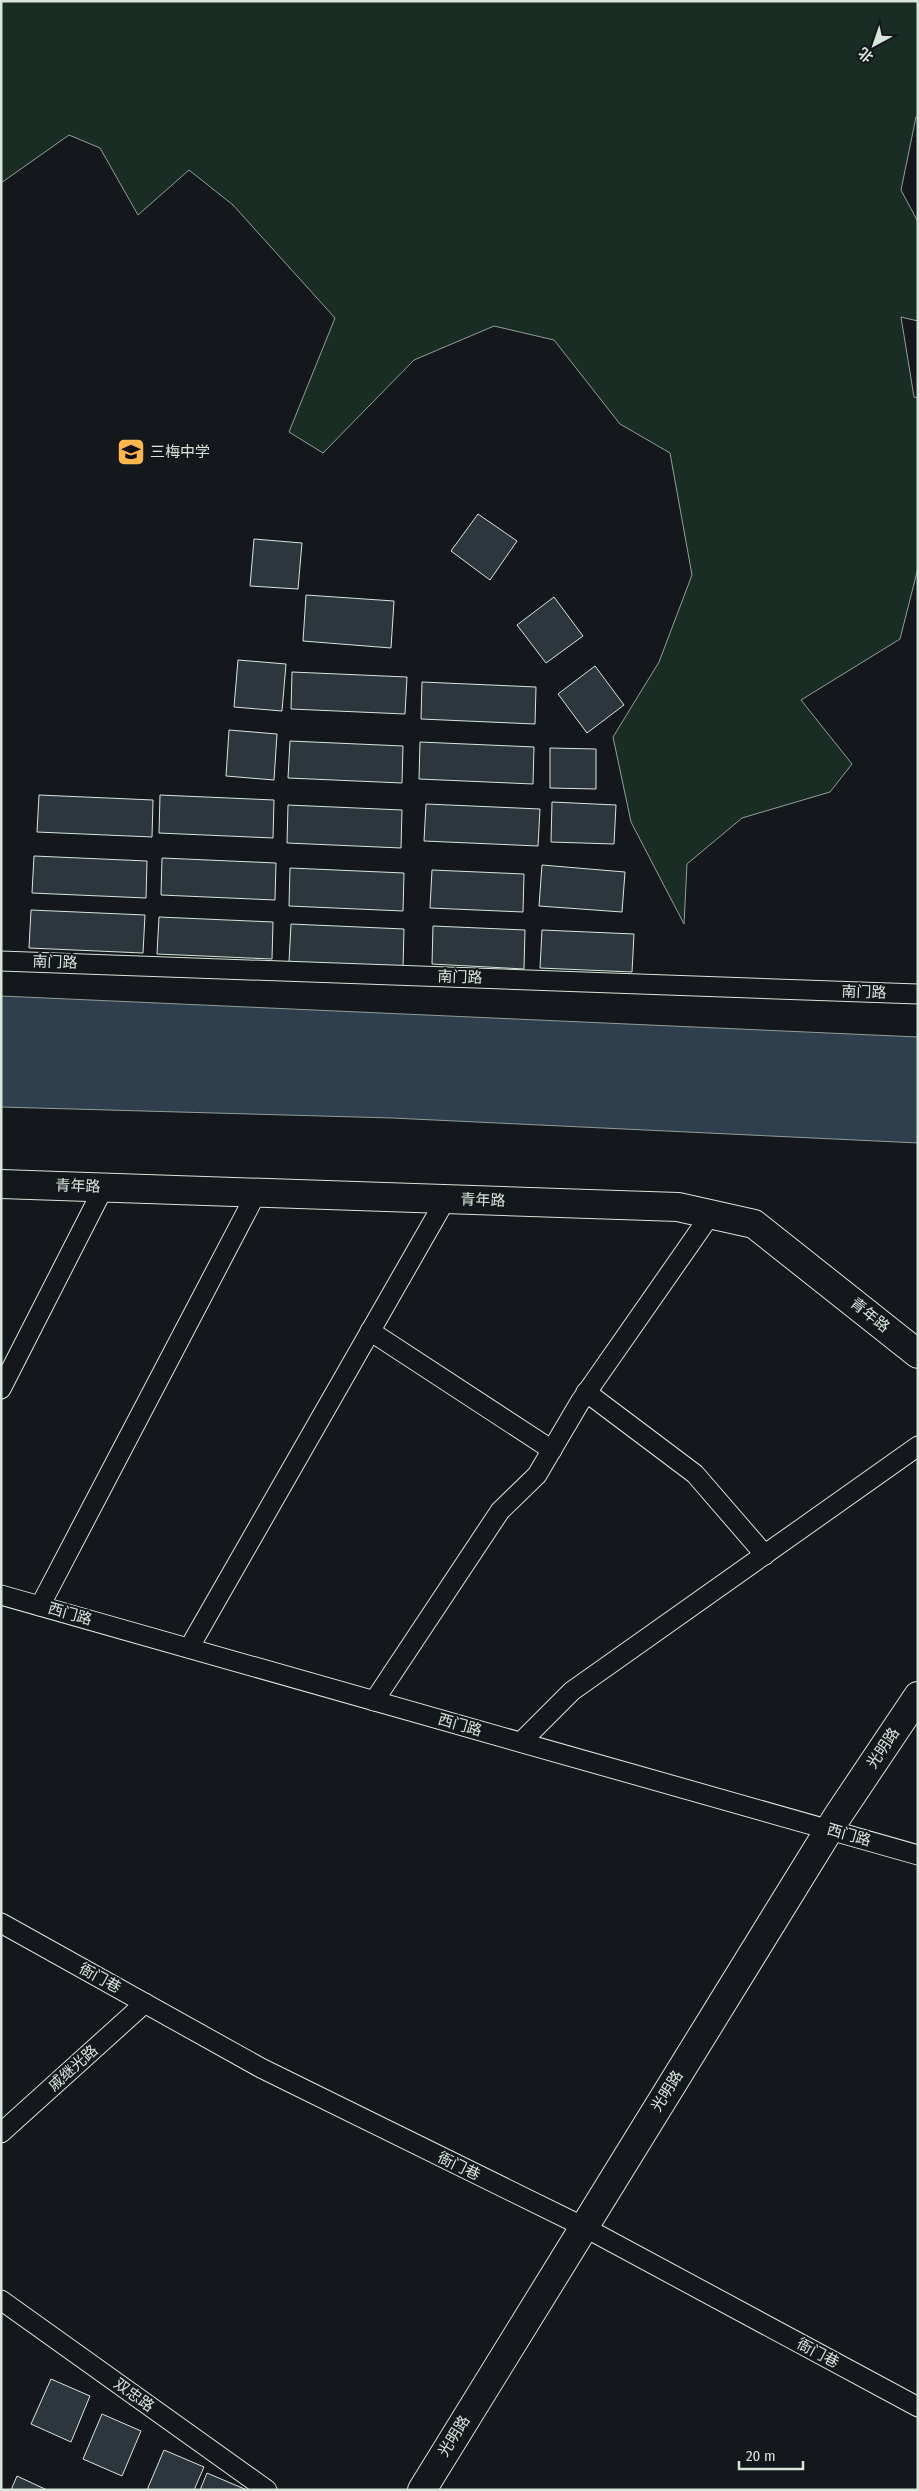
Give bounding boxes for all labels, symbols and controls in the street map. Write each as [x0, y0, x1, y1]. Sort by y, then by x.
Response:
north arrow [849, 20, 899, 70]
text: 北 [855, 44, 877, 66]
school or university icon: 三梅中学 [116, 437, 146, 467]
place label: 三梅中学 [150, 443, 210, 461]
street label: 南门路 [32, 952, 78, 972]
street label: 南门路 [437, 967, 483, 987]
street label: 南门路 [841, 982, 887, 1002]
street label: 青年路 [55, 1176, 101, 1196]
street label: 青年路 [460, 1190, 506, 1210]
street label: 青年路 [847, 1294, 893, 1336]
street label: 西门路 [46, 1599, 94, 1629]
street label: 西门路 [436, 1710, 484, 1740]
street label: 光明路 [863, 1724, 903, 1772]
street label: 西门路 [825, 1820, 873, 1850]
street label: 衙门巷 [76, 1959, 124, 1997]
street label: 戚继光路 [45, 2041, 101, 2095]
street label: 光明路 [647, 2067, 687, 2115]
street label: 衙门巷 [435, 2148, 483, 2184]
street label: 衙门巷 [794, 2334, 842, 2372]
street label: 双忠路 [111, 2374, 157, 2416]
street label: 光明路 [434, 2412, 474, 2460]
scale bar [739, 2438, 803, 2470]
text: 20 m [746, 2447, 776, 2465]

